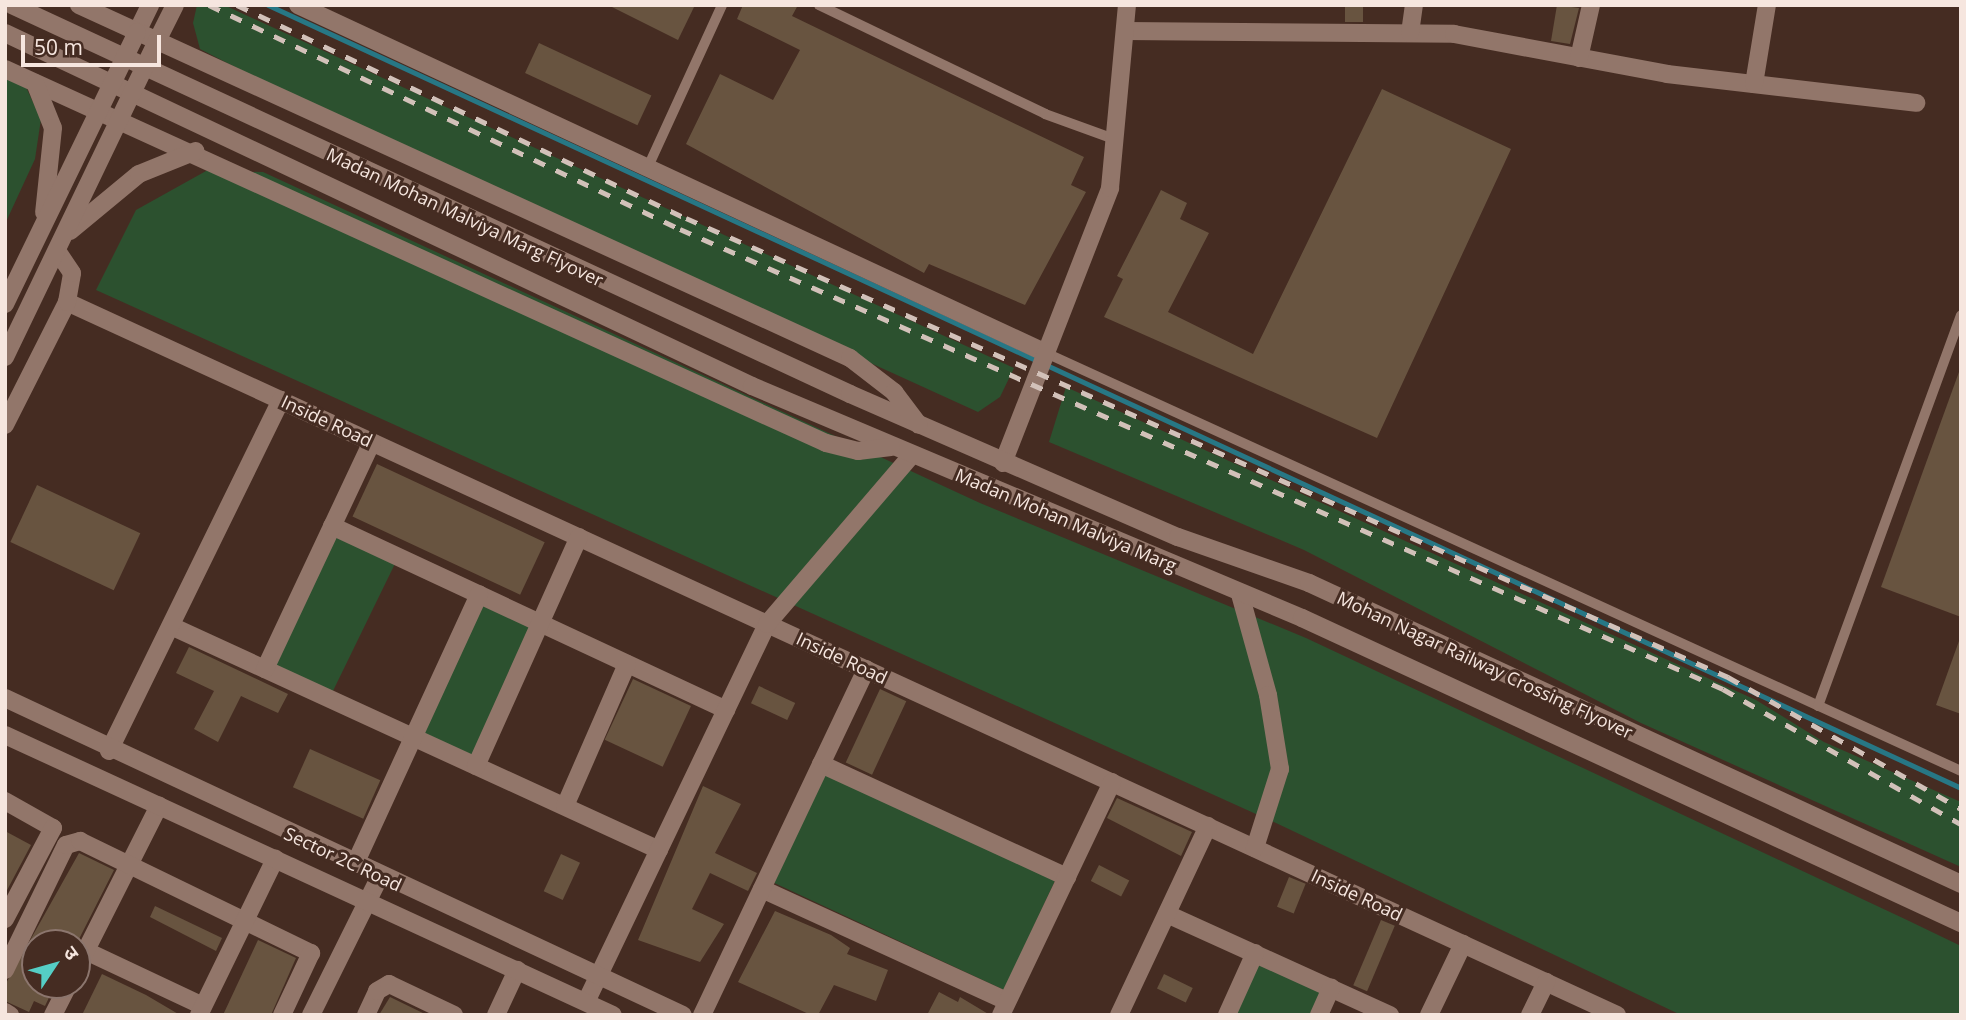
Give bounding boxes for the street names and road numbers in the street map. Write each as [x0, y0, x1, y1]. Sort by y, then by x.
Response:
street label: Madan Mohan Malviya Marg Flyover [323, 143, 607, 291]
street label: Inside Road [278, 391, 376, 451]
street label: Madan Mohan Malviya Marg [952, 464, 1180, 576]
street label: Mohan Nagar Railway Crossing Flyover [1334, 587, 1636, 743]
street label: Inside Road [793, 628, 891, 688]
street label: Sector 2C Road [281, 822, 405, 896]
street label: Inside Road [1308, 865, 1406, 925]

